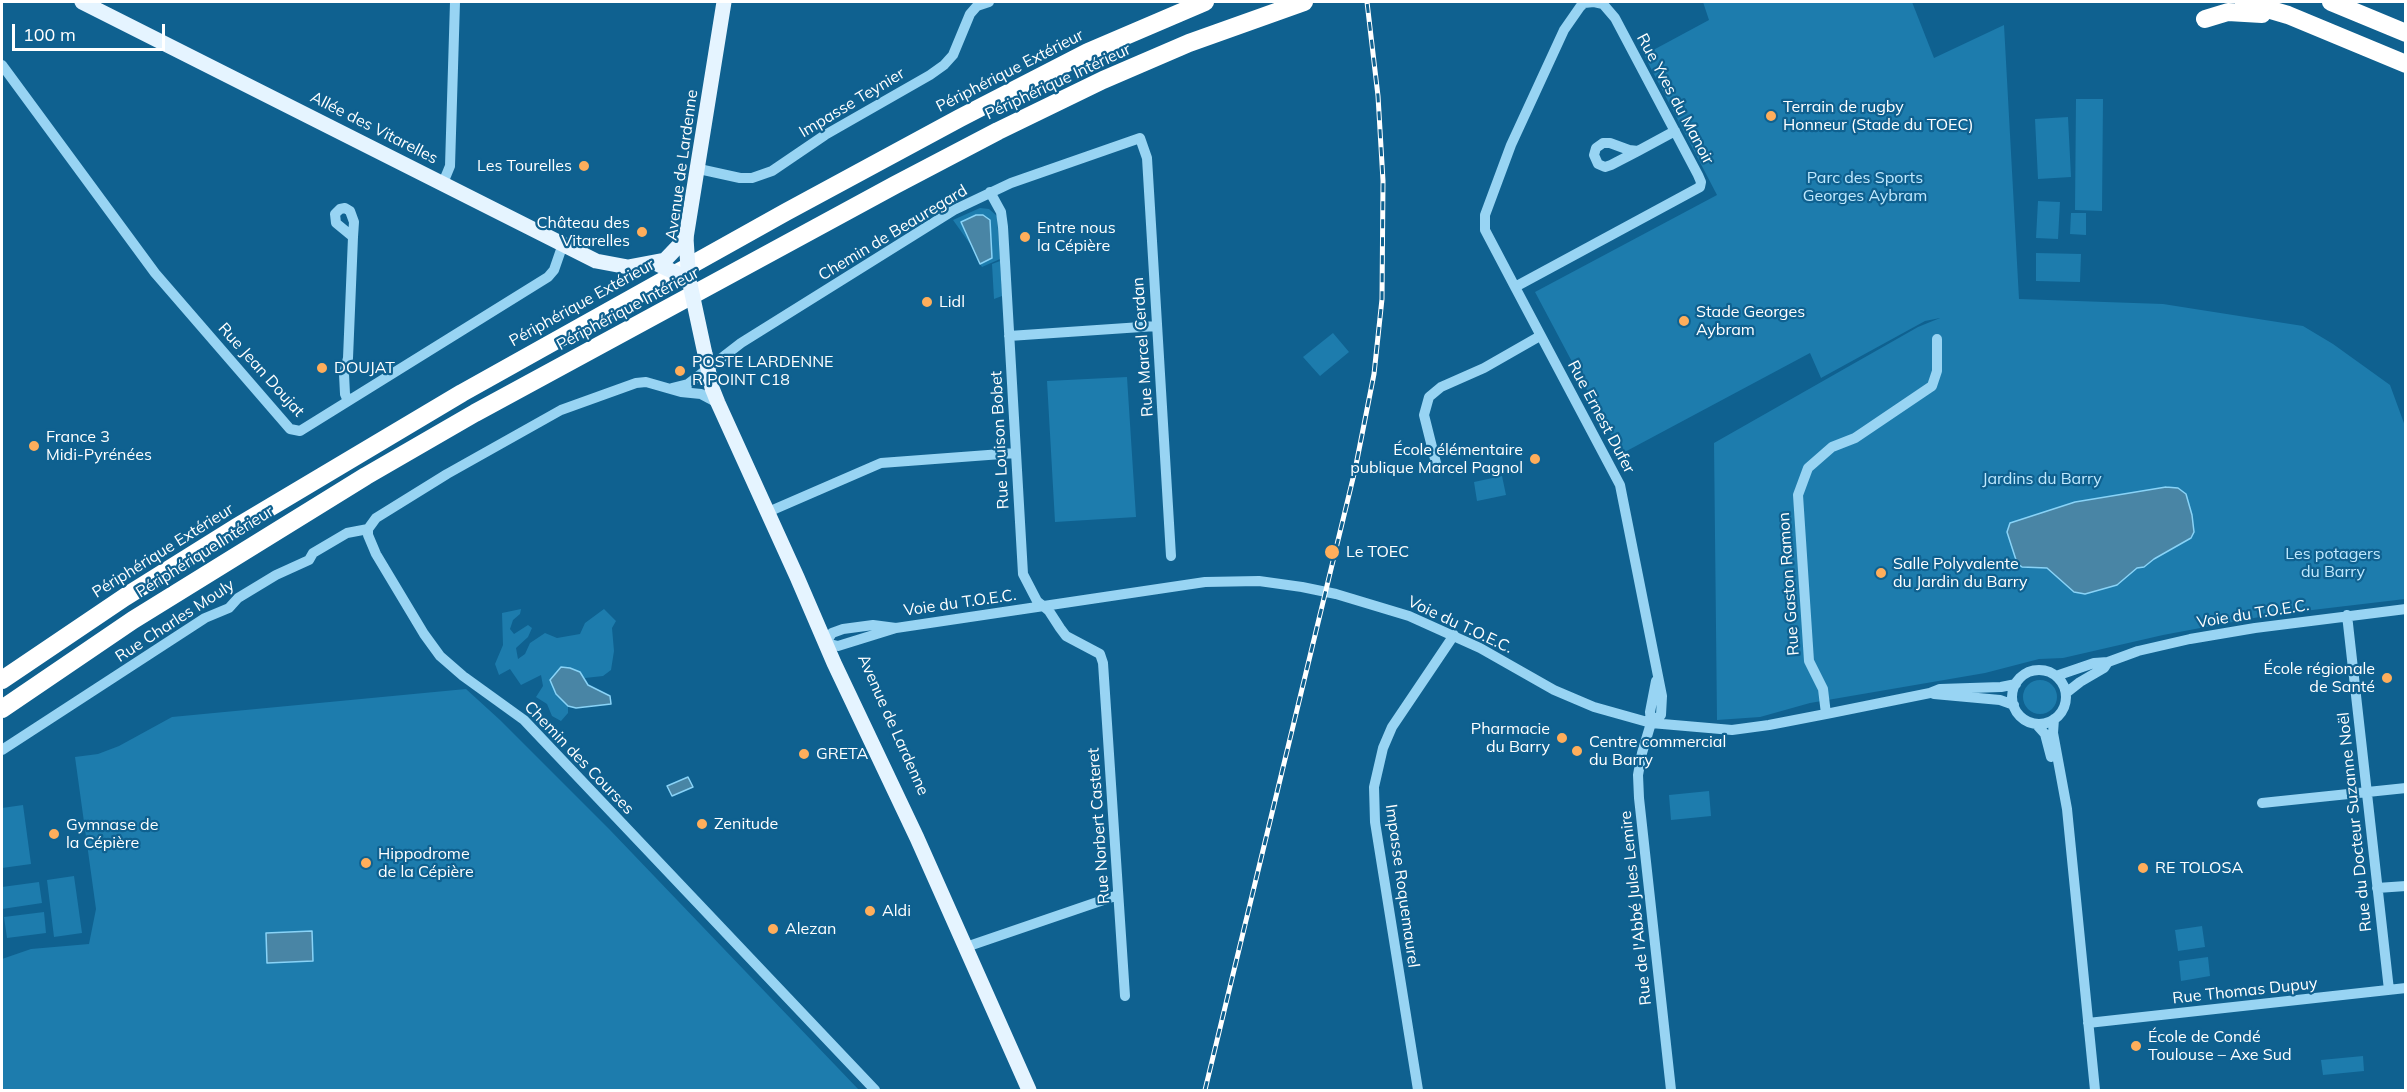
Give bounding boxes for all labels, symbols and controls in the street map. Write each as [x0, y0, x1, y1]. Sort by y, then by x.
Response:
scale bar [15, 12, 168, 50]
text: 100 m [23, 23, 76, 46]
street label: Périphérique Extérieur [933, 25, 1087, 117]
street label: Rue Yves du Manoir [1632, 30, 1718, 168]
street label: Périphérique Intérieur [982, 40, 1134, 124]
street label: Impasse Teynier [796, 64, 908, 142]
street label: Allée des Vitarelles [307, 88, 441, 168]
street label: Avenue de Lardenne [662, 88, 702, 242]
place label: Terrain de rugby Honneur (Stade du TOEC) [1783, 97, 1973, 135]
marker: Terrain de rugby Honneur (Stade du TOEC) [1764, 109, 1778, 123]
place label: Les Tourelles [477, 156, 572, 176]
marker: Les Tourelles [577, 159, 591, 173]
park label: Parc des Sports Georges Aybram [1803, 168, 1927, 206]
street label: Chemin de Beauregard [815, 181, 971, 285]
place label: Château des Vitarelles [537, 213, 630, 251]
place label: Entre nous la Cépière [1037, 218, 1116, 256]
marker: Château des Vitarelles [635, 225, 649, 239]
marker: Entre nous la Cépière [1018, 230, 1032, 244]
street label: Périphérique Extérieur [506, 255, 658, 351]
street label: Périphérique Intérieur [554, 263, 702, 355]
street label: Rue Marcel Cerdan [1129, 276, 1157, 418]
place label: Lidl [939, 292, 965, 312]
marker: Lidl [920, 295, 934, 309]
place label: Stade Georges Aybram [1696, 302, 1805, 340]
marker: Stade Georges Aybram [1677, 314, 1691, 328]
street label: Rue Jean Doujat [214, 319, 308, 421]
place label: POSTE LARDENNE R POINT C18 [692, 352, 834, 390]
street label: Rue Ernest Dufer [1563, 357, 1639, 477]
place label: DOUJAT [334, 358, 395, 378]
marker: DOUJAT [315, 361, 329, 375]
marker: POSTE LARDENNE R POINT C18 [673, 364, 687, 378]
street label: Rue Louison Bobet [987, 370, 1013, 510]
place label: France 3 Midi-Pyrénées [46, 427, 152, 465]
marker: France 3 Midi-Pyrénées [27, 439, 41, 453]
place label: École élémentaire publique Marcel Pagnol [1350, 440, 1523, 478]
marker: École élémentaire publique Marcel Pagnol [1528, 452, 1542, 466]
park label: Jardins du Barry [1982, 469, 2102, 489]
street label: Périphérique Extérieur [89, 500, 237, 602]
street label: Périphérique Intérieur [133, 502, 277, 602]
street label: Rue Gaston Ramon [1774, 512, 1804, 656]
place label: Le TOEC [1346, 542, 1409, 562]
marker: Le TOEC [1323, 543, 1341, 561]
park label: Les potagers du Barry [2285, 544, 2381, 582]
place label: Salle Polyvalente du Jardin du Barry [1893, 554, 2028, 592]
marker: Salle Polyvalente du Jardin du Barry [1874, 566, 1888, 580]
street label: Rue Charles Mouly [112, 575, 238, 667]
street label: Voie du T.O.E.C. [902, 586, 1018, 620]
street label: Voie du T.O.E.C. [1404, 592, 1516, 658]
street label: Voie du T.O.E.C. [2195, 596, 2311, 632]
street label: Avenue de Lardenne [853, 652, 933, 798]
place label: École régionale de Santé [2264, 659, 2375, 697]
marker: École régionale de Santé [2380, 671, 2394, 685]
street label: Chemin des Courses [520, 697, 638, 819]
street label: Rue du Docteur Suzanne Noël [2334, 711, 2376, 933]
place label: Pharmacie du Barry [1471, 719, 1550, 757]
marker: Pharmacie du Barry [1555, 731, 1569, 745]
place label: Centre commercial du Barry [1589, 732, 1726, 770]
place label: GRETA [816, 744, 868, 764]
marker: Centre commercial du Barry [1570, 744, 1584, 758]
marker: GRETA [797, 747, 811, 761]
street label: Rue Norbert Casteret [1084, 747, 1114, 905]
street label: Impasse Roquemaurel [1381, 803, 1423, 969]
street label: Rue de l'Abbé Jules Lemire [1616, 810, 1656, 1006]
place label: Zenitude [714, 814, 778, 834]
place label: Gymnase de la Cépière [66, 815, 158, 853]
marker: Zenitude [695, 817, 709, 831]
marker: Gymnase de la Cépière [47, 827, 61, 841]
place label: Hippodrome de la Cépière [378, 844, 474, 882]
marker: Hippodrome de la Cépière [359, 856, 373, 870]
place label: RE TOLOSA [2155, 858, 2243, 878]
marker: RE TOLOSA [2136, 861, 2150, 875]
place label: Aldi [882, 901, 911, 921]
marker: Aldi [863, 904, 877, 918]
place label: Alezan [785, 919, 836, 939]
marker: Alezan [766, 922, 780, 936]
street label: Rue Thomas Dupuy [2172, 974, 2318, 1008]
place label: École de Condé Toulouse – Axe Sud [2148, 1027, 2292, 1065]
marker: École de Condé Toulouse – Axe Sud [2129, 1039, 2143, 1053]

